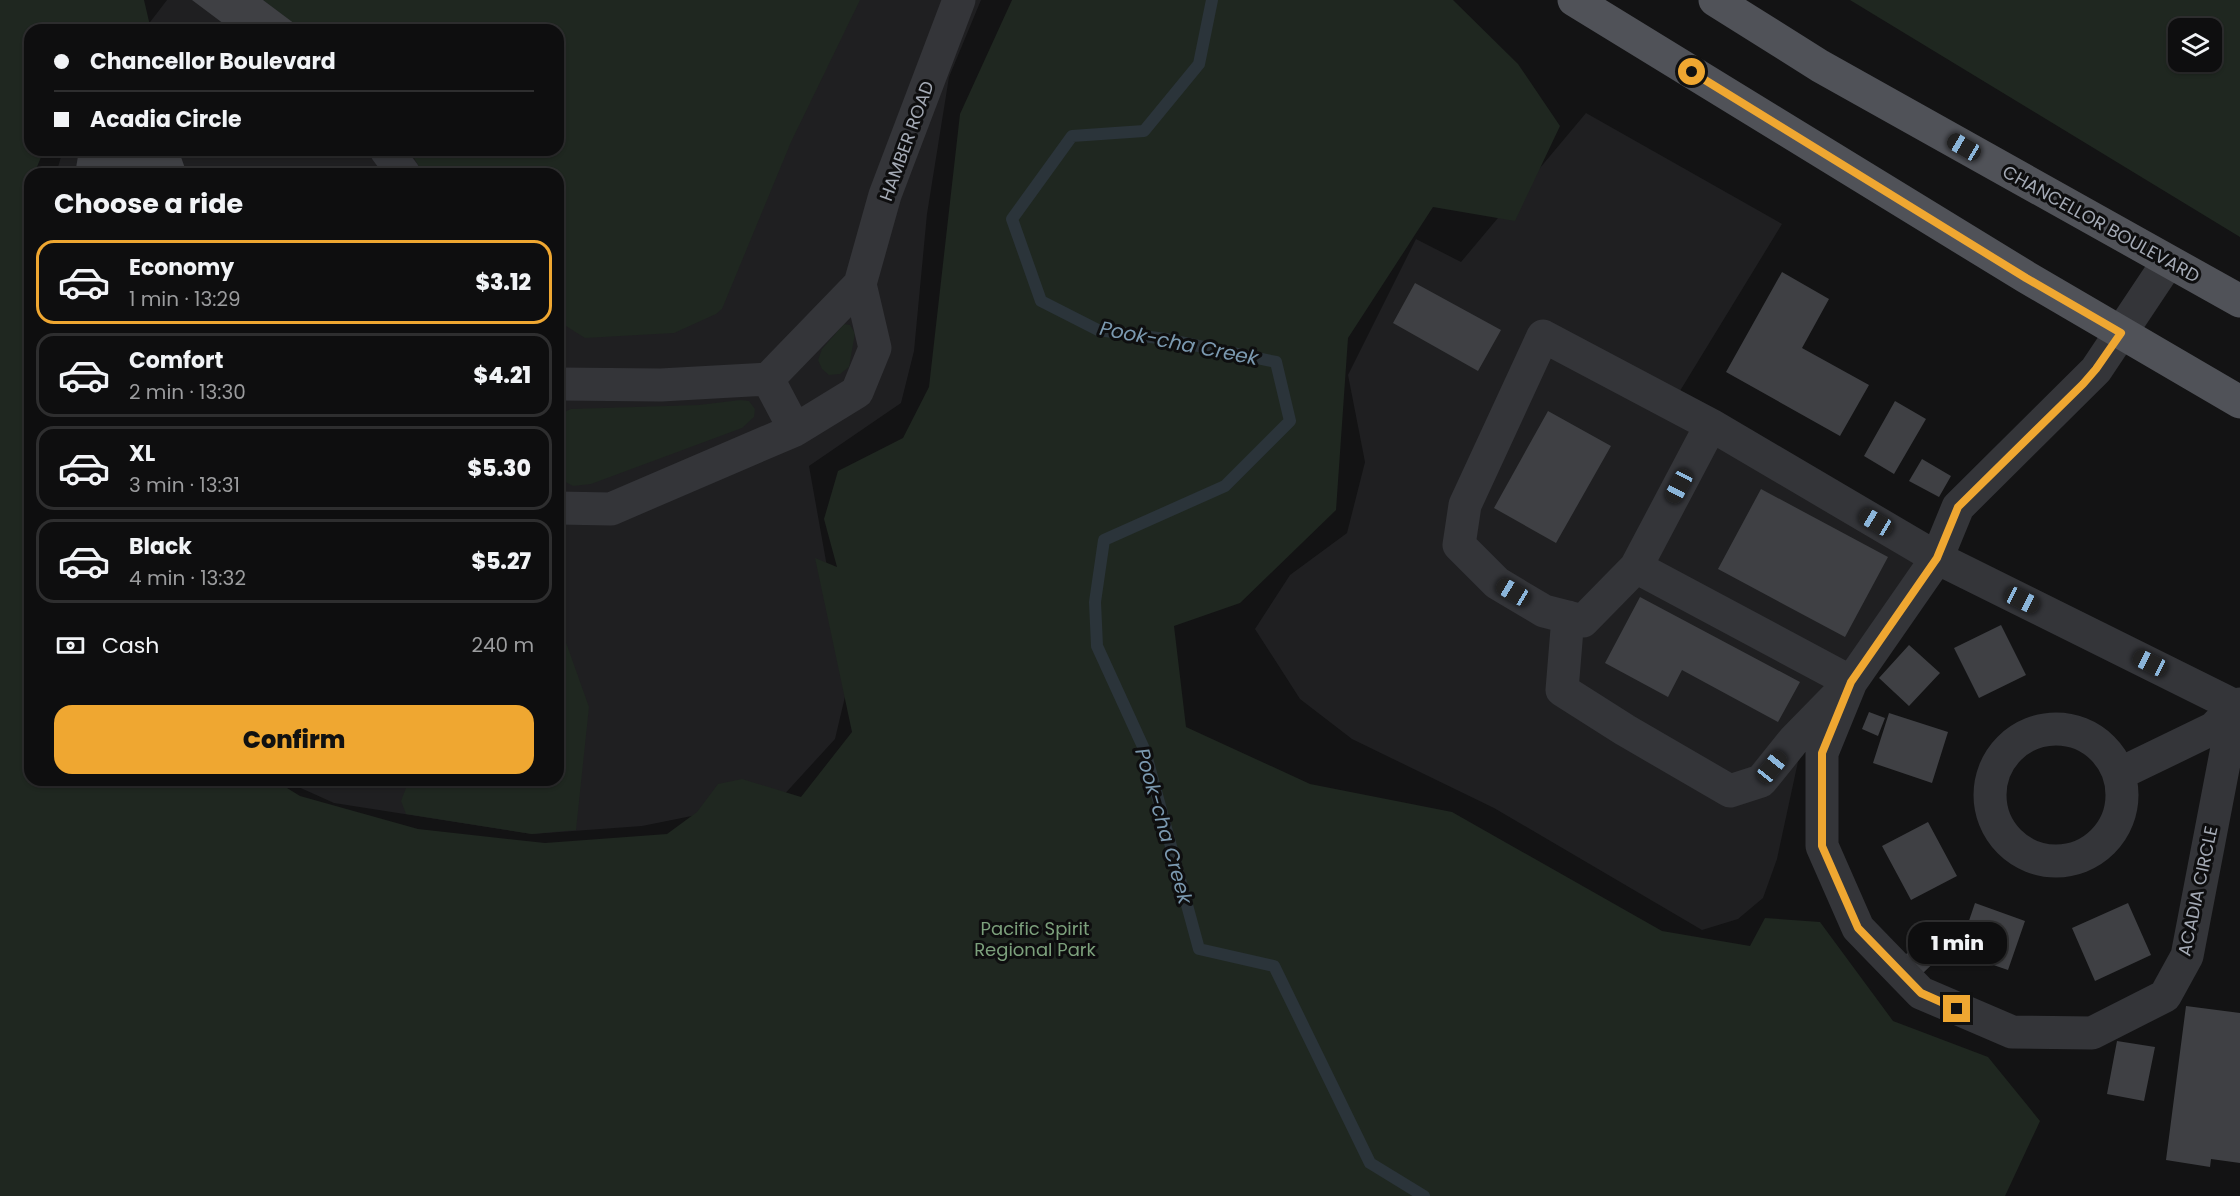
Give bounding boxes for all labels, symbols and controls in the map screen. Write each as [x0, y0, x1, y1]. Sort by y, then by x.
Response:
map controls [2168, 18, 2222, 72]
button: layers [2168, 18, 2222, 72]
text: Chancellor Boulevard [90, 46, 336, 77]
route start [1678, 58, 1705, 85]
street label: HAMBER ROAD [873, 77, 940, 204]
text: Acadia Circle [90, 104, 242, 135]
car [1944, 130, 1984, 164]
street label: CHANCELLOR BOULEVARD [1998, 159, 2204, 288]
text: Choose a ride [54, 185, 243, 222]
text: Economy [129, 252, 234, 283]
icon: car [57, 255, 111, 309]
text: $3.12 [475, 267, 531, 298]
text: 1 min · 13:29 [129, 285, 241, 313]
water label: Pook-cha Creek [1097, 314, 1262, 372]
text: Comfort [129, 345, 223, 376]
icon: car [57, 348, 111, 402]
text: $4.21 [474, 360, 531, 391]
text: 2 min · 13:30 [129, 378, 246, 406]
text: XL [129, 438, 155, 469]
icon: car [57, 441, 111, 495]
text: $5.30 [468, 453, 531, 484]
car [1663, 466, 1695, 506]
text: 3 min · 13:31 [129, 471, 240, 499]
car [1856, 505, 1896, 539]
text: Black [129, 531, 192, 562]
icon: car [57, 534, 111, 588]
text: $5.27 [471, 546, 531, 577]
text: 4 min · 13:32 [129, 564, 246, 592]
car [1493, 575, 1533, 609]
car [2002, 584, 2042, 616]
icon: cash [54, 629, 87, 662]
text: Cash [102, 630, 159, 661]
text: 240 m [471, 631, 534, 659]
car [2130, 647, 2170, 679]
button: Confirm [54, 705, 534, 774]
water label: Pook-cha Creek [1128, 745, 1200, 909]
car [1754, 747, 1790, 787]
street label: ACADIA CIRCLE [2172, 824, 2224, 958]
park label: Pacific Spirit Regional Park [974, 916, 1097, 962]
callout: 1 min [1908, 922, 2006, 964]
text: 1 min [1931, 929, 1984, 957]
route end [1943, 995, 1970, 1022]

